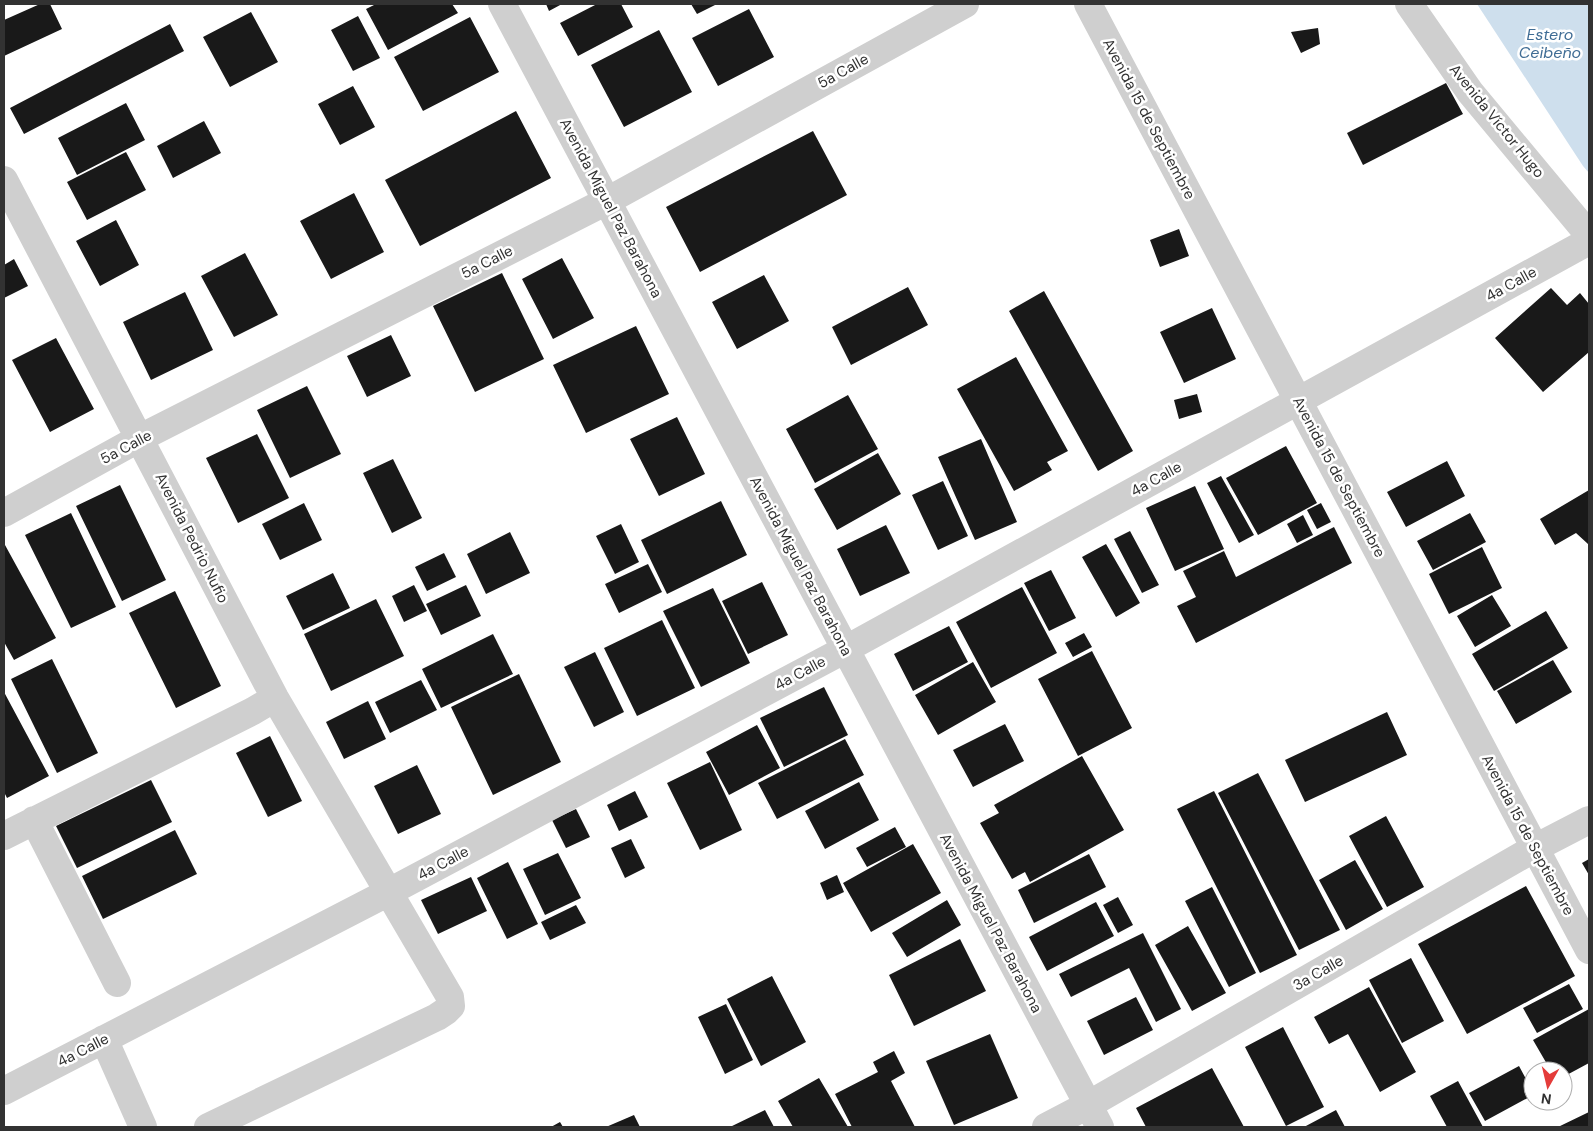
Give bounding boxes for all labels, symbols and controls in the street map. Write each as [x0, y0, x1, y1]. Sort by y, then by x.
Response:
water label: Estero Ceibeño [1519, 24, 1581, 63]
street label: Avenida 15 de Septiembre [1098, 35, 1200, 203]
street label: 5a Calle [814, 49, 872, 93]
street label: Avenida Víctor Hugo [1445, 60, 1549, 182]
street label: Avenida Miguel Paz Barahona [555, 115, 667, 301]
street label: 5a Calle [458, 241, 516, 283]
street label: 4a Calle [1482, 262, 1540, 306]
street label: Avenida 15 de Septiembre [1288, 393, 1390, 561]
street label: 5a Calle [97, 425, 155, 469]
street label: 4a Calle [1127, 457, 1185, 501]
street label: Avenida Pedrio Nufio [151, 470, 234, 607]
street label: Avenida Miguel Paz Barahona [745, 473, 857, 659]
street label: 4a Calle [771, 651, 829, 695]
street label: Avenida 15 de Septiembre [1477, 751, 1579, 919]
street label: Avenida Miguel Paz Barahona [935, 830, 1047, 1016]
street label: 4a Calle [414, 841, 472, 885]
street label: 3a Calle [1289, 951, 1347, 995]
street label: 4a Calle [54, 1029, 112, 1071]
north arrow [1523, 1061, 1573, 1111]
text: N [1540, 1089, 1553, 1108]

